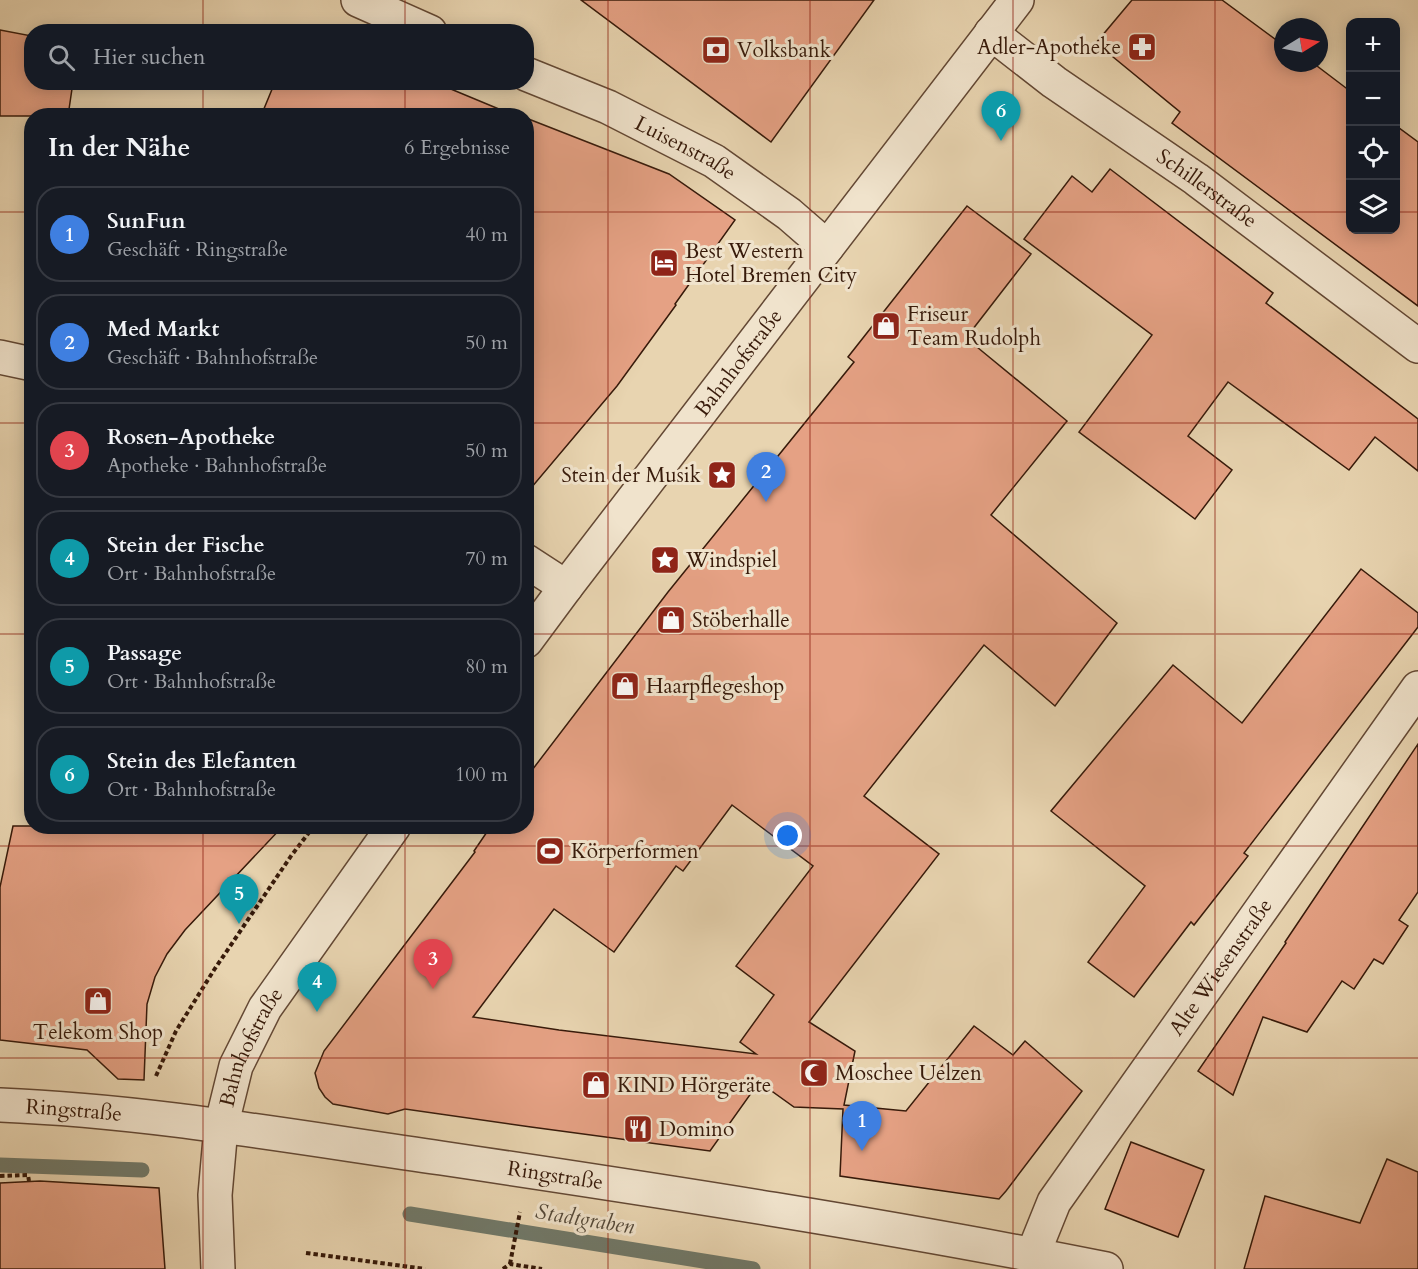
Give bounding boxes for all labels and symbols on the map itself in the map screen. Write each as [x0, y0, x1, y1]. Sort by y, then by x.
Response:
north arrow [1274, 18, 1328, 72]
pharmacy icon: Adler-Apotheke [1126, 31, 1158, 63]
place label: Adler-Apotheke [977, 33, 1121, 62]
bank icon: Volksbank [700, 34, 732, 66]
place label: Volksbank [737, 36, 832, 65]
pin: 6 [982, 92, 1020, 141]
street label: Luisenstraße [630, 109, 742, 187]
street label: Schillerstraße [1151, 142, 1263, 235]
place label: Best Western Hotel Bremen City [685, 237, 857, 290]
hotel icon: Best Western Hotel Bremen City [648, 247, 680, 279]
place label: Friseur Team Rudolph [907, 300, 1042, 353]
street label: Bahnhofstraße [688, 303, 789, 423]
shop icon: Friseur Team Rudolph [870, 310, 902, 342]
pin: 2 [746, 452, 786, 502]
place icon: Stein der Musik [706, 459, 738, 491]
place label: Stein der Musik [561, 461, 702, 490]
place icon: Windspiel [649, 544, 681, 576]
place label: Windspiel [685, 546, 777, 575]
shop icon: Stöberhalle [655, 604, 687, 636]
place label: Stöberhalle [692, 606, 790, 635]
shop icon: Haarpflegeshop [609, 670, 641, 702]
place label: Haarpflegeshop [646, 672, 784, 701]
your location [773, 821, 802, 850]
sports icon: Körperformen [534, 835, 566, 867]
place label: Körperformen [571, 837, 699, 866]
pin: 5 [220, 874, 258, 924]
street label: Alte Wiesenstraße [1162, 893, 1279, 1041]
pin: 3 [414, 940, 452, 989]
pin: 4 [298, 962, 336, 1012]
street label: Bahnhofstraße [212, 981, 290, 1110]
shop icon: Telekom Shop [82, 985, 114, 1017]
place label: Telekom Shop [33, 1018, 163, 1047]
mosque icon: Moschee Uelzen [798, 1057, 830, 1089]
place label: Moschee Uelzen [835, 1059, 982, 1088]
shop icon: KIND Hörgeräte [580, 1069, 612, 1101]
place label: KIND Hörgeräte [617, 1071, 771, 1100]
street label: Ringstraße [25, 1092, 123, 1128]
pin: 1 [842, 1102, 882, 1151]
restaurant icon: Domino [622, 1113, 654, 1145]
place label: Domino [659, 1115, 734, 1144]
street label: Ringstraße [505, 1154, 605, 1197]
water label: Stadtgraben [533, 1196, 637, 1242]

